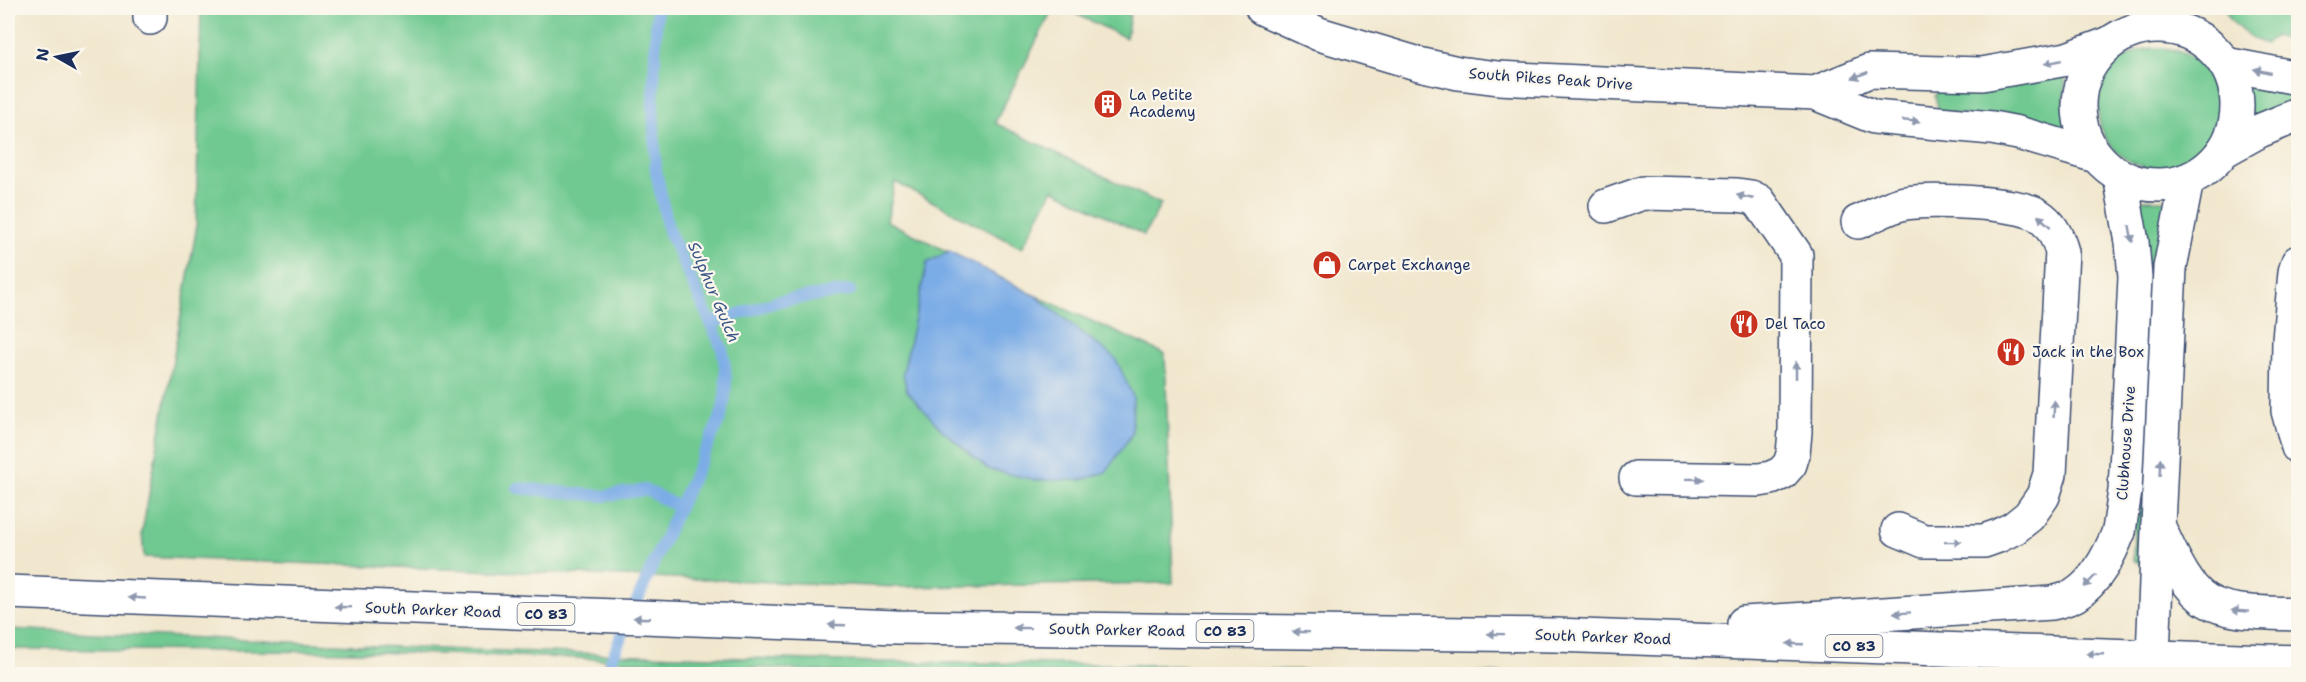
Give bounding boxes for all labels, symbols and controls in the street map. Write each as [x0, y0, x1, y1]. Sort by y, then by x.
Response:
north arrow [27, 27, 87, 87]
text: N [31, 47, 54, 63]
one-way arrow [2043, 58, 2062, 67]
street label: South Pikes Peak Drive [1468, 63, 1634, 95]
one-way arrow [2253, 66, 2271, 76]
one-way arrow [1851, 71, 1869, 80]
place label: La Petite Academy [1129, 85, 1196, 122]
building icon: La Petite Academy [1092, 88, 1124, 120]
one-way arrow [1901, 116, 1920, 126]
one-way arrow [1736, 192, 1755, 201]
one-way arrow [2036, 214, 2051, 228]
one-way arrow [2127, 224, 2136, 243]
water label: Sulphur Gulch [683, 238, 745, 346]
shop icon: Carpet Exchange [1311, 249, 1343, 281]
place label: Carpet Exchange [1348, 255, 1471, 275]
restaurant icon: Del Taco [1728, 308, 1760, 340]
place label: Del Taco [1765, 314, 1826, 334]
restaurant icon: Jack in the Box [1995, 336, 2027, 368]
place label: Jack in the Box [2032, 342, 2144, 362]
one-way arrow [1791, 361, 1800, 380]
street label: Clubhouse Drive [2112, 385, 2140, 501]
one-way arrow [2049, 400, 2058, 419]
one-way arrow [2156, 457, 2165, 476]
one-way arrow [1685, 474, 1704, 484]
one-way arrow [1944, 537, 1963, 546]
one-way arrow [2083, 573, 2097, 587]
one-way arrow [128, 594, 147, 603]
street label: South Parker Road [365, 598, 502, 622]
one-way arrow [333, 602, 352, 611]
road number: CO 83 [518, 603, 574, 625]
one-way arrow [2231, 607, 2250, 616]
one-way arrow [1893, 608, 1912, 618]
one-way arrow [633, 613, 652, 622]
street label: South Parker Road [1049, 619, 1186, 641]
one-way arrow [828, 620, 847, 629]
road number: CO 83 [1196, 620, 1254, 642]
one-way arrow [1013, 623, 1032, 633]
street label: South Parker Road [1535, 625, 1672, 649]
one-way arrow [1292, 627, 1311, 637]
one-way arrow [1487, 629, 1506, 639]
road number: CO 83 [1826, 635, 1882, 657]
one-way arrow [1785, 639, 1804, 648]
one-way arrow [2085, 650, 2104, 659]

